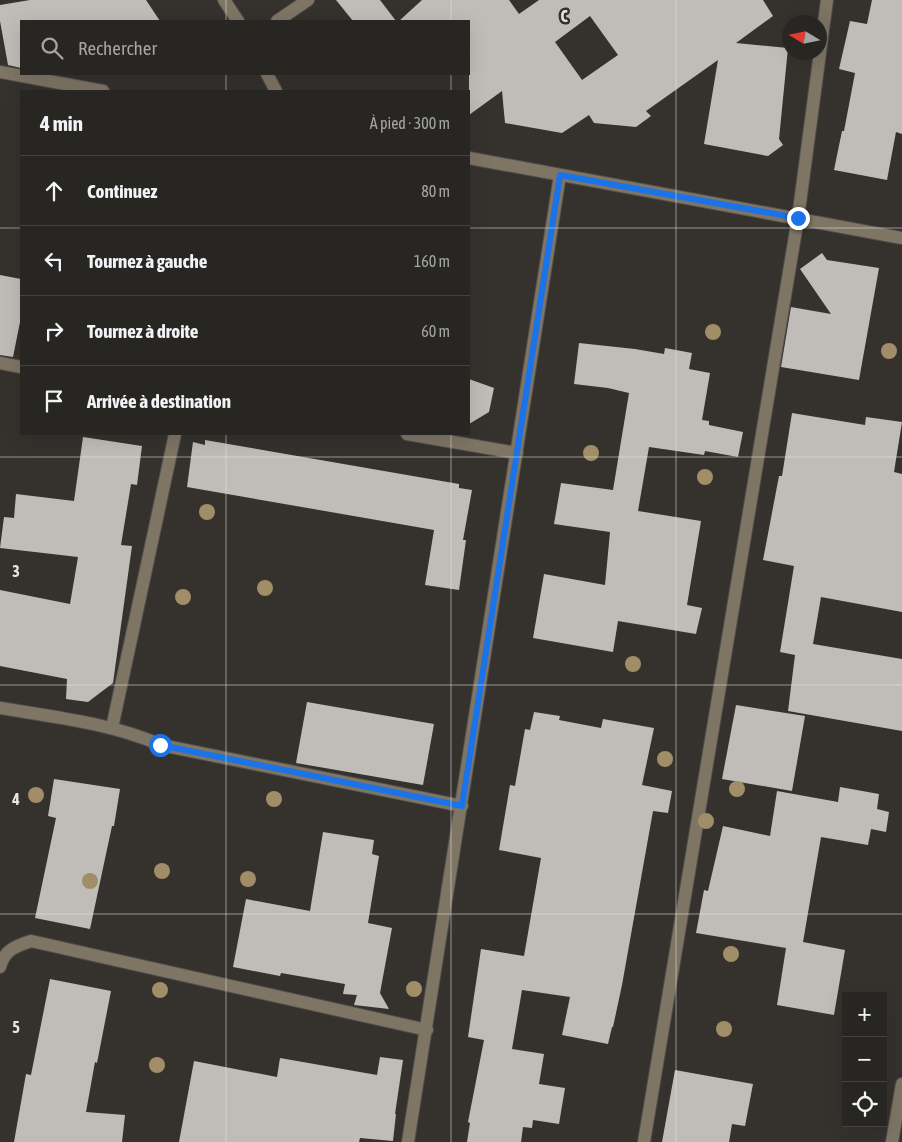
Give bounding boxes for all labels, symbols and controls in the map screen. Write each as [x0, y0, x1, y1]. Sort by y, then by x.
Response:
text: C [560, 7, 568, 25]
north arrow [782, 15, 827, 60]
search box [20, 20, 470, 75]
icon: search [38, 34, 66, 62]
text: Rechercher [78, 37, 157, 59]
text: 4 min [40, 111, 83, 135]
text: À pied · 300 m [370, 114, 450, 132]
icon: ahead [40, 177, 68, 205]
text: Continuez [87, 180, 157, 202]
text: 80 m [421, 182, 450, 200]
route end [787, 207, 810, 230]
icon: left [40, 247, 68, 275]
text: Tournez à gauche [87, 250, 207, 272]
text: 160 m [414, 252, 450, 270]
icon: right [40, 317, 68, 345]
text: Tournez à droite [87, 320, 198, 342]
text: 60 m [421, 322, 450, 340]
icon: arrive [40, 387, 68, 415]
text: Arrivée à destination [87, 390, 231, 412]
text: 3 [12, 562, 20, 580]
route start [149, 734, 172, 757]
text: 4 [11, 790, 20, 808]
map controls [842, 992, 887, 1127]
button: + [842, 992, 887, 1037]
text: 5 [12, 1018, 20, 1036]
button: − [842, 1037, 887, 1082]
button: locate [842, 1082, 887, 1127]

